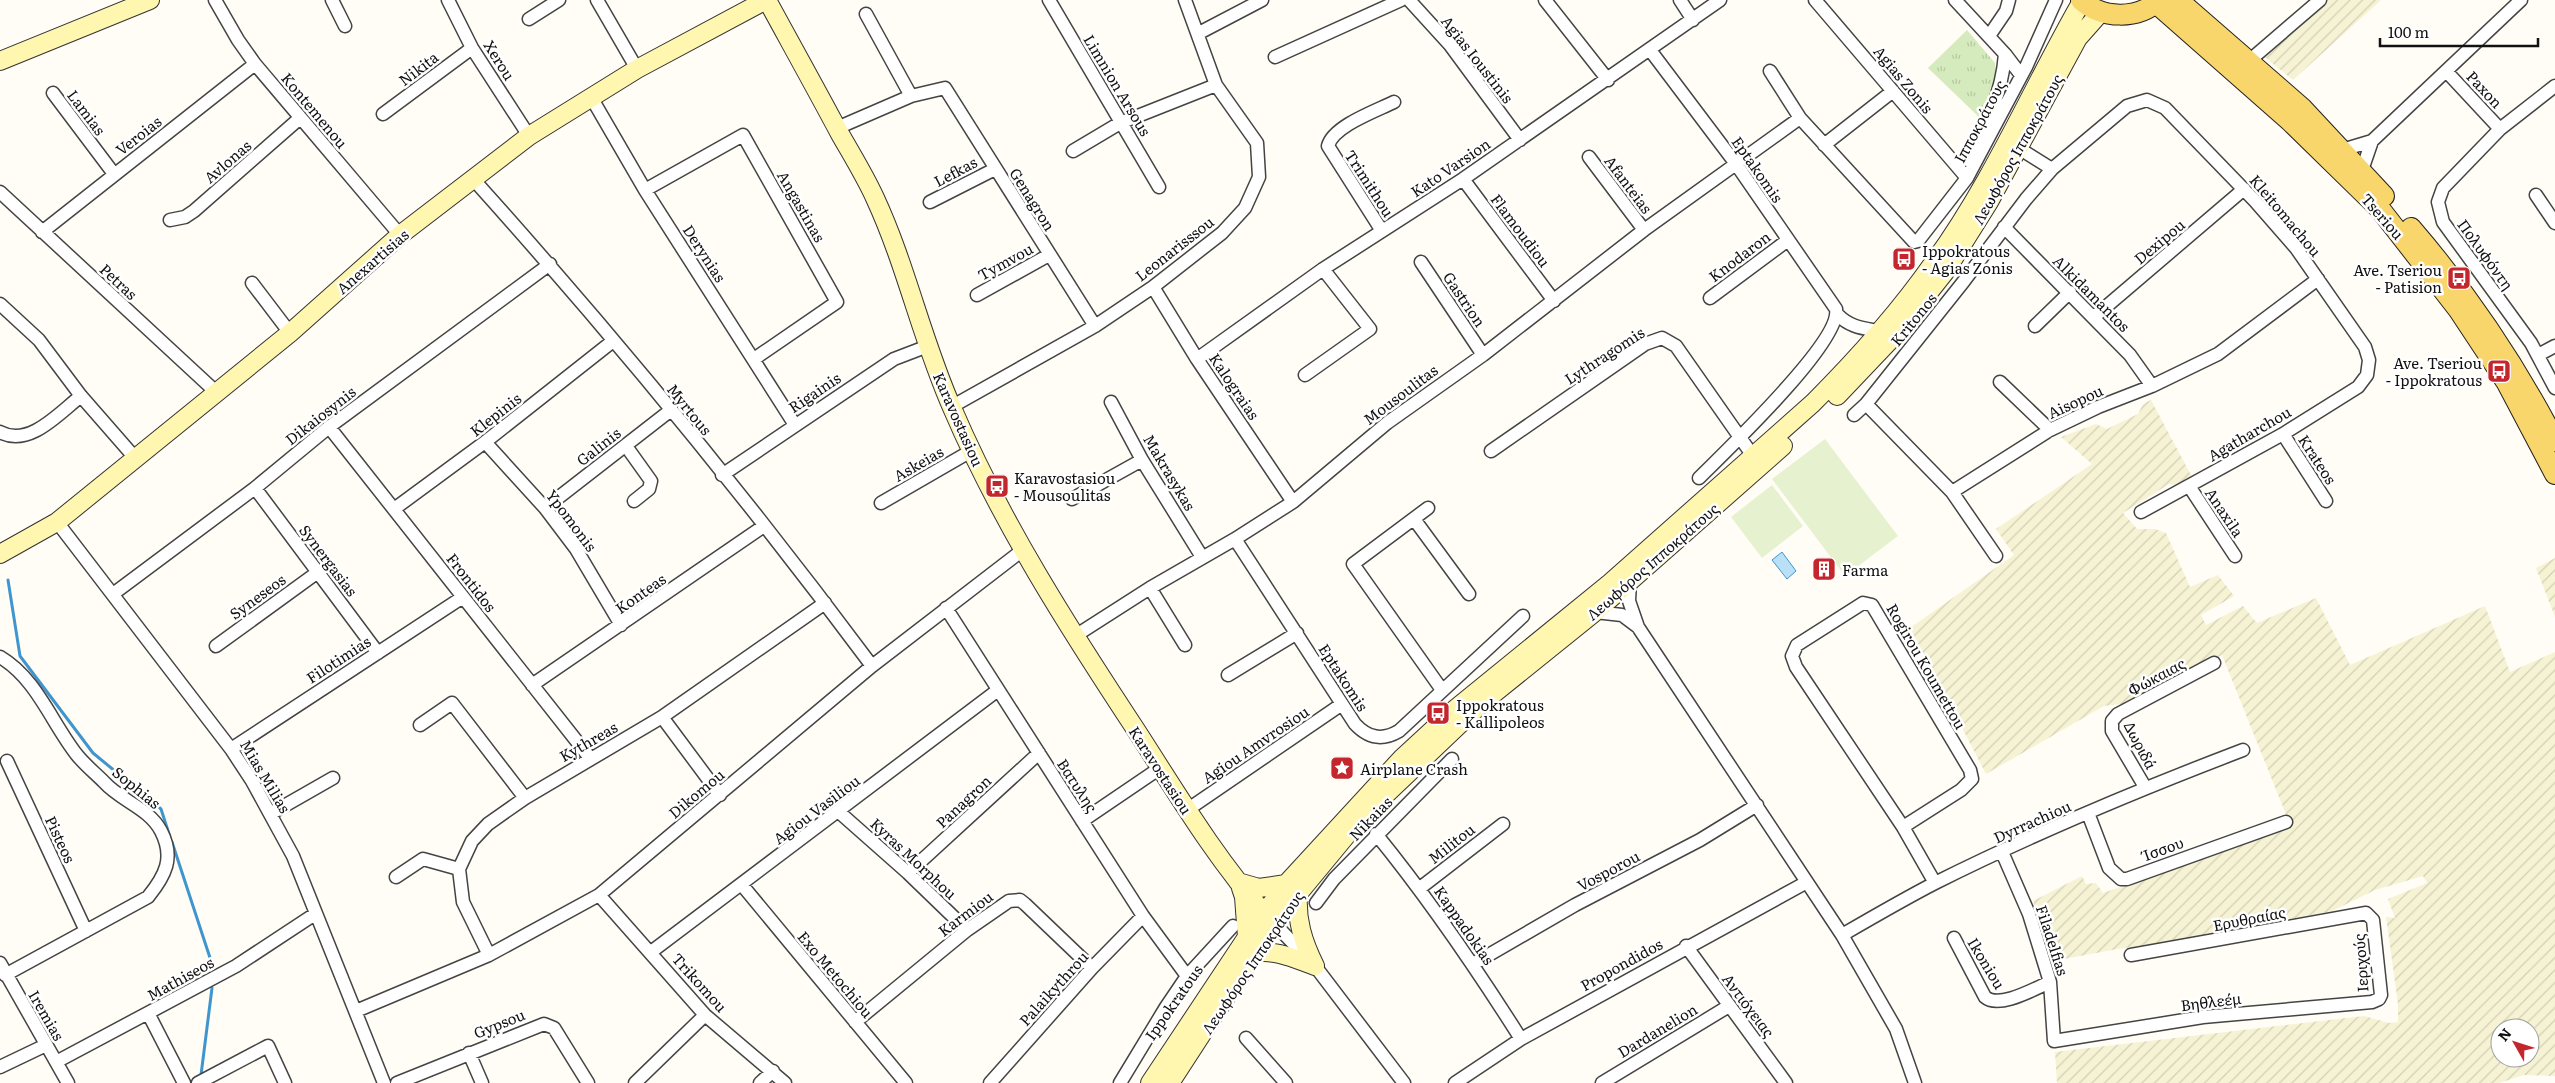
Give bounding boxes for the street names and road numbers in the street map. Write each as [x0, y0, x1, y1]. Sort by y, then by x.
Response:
street label: Agias Ioustinis [1436, 10, 1520, 108]
street label: Limnion Arsous [1079, 30, 1158, 140]
street label: Xerou [479, 36, 521, 85]
street label: Agias Zonis [1869, 40, 1939, 118]
street label: Nikita [393, 45, 444, 91]
street label: Paxon [2462, 65, 2508, 113]
street label: Kontemenou [276, 67, 354, 153]
street label: Λεωφόρος Ιπποκράτους [1966, 69, 2068, 229]
street label: Ιπποκράτους [1947, 75, 2011, 167]
street label: Lamias [62, 84, 112, 140]
street label: Veroias [110, 110, 166, 160]
street label: Eptakomis [1727, 131, 1789, 207]
street label: Kato Varsion [1405, 132, 1495, 202]
street label: Avlonas [198, 134, 256, 188]
street label: Trimithou [1340, 145, 1401, 222]
street label: Lefkas [929, 150, 981, 192]
street label: Afanteias [1599, 150, 1659, 218]
street label: Genagron [1004, 163, 1062, 235]
street label: Angastinas [772, 166, 832, 246]
street label: Kleitomachou [2245, 169, 2328, 262]
street label: Flamoudiou [1486, 188, 1557, 272]
street label: Tseriou [2356, 188, 2410, 245]
street label: Leonarisssou [1130, 210, 1219, 286]
street label: Dexipou [2129, 213, 2190, 269]
street label: Πολυφόντη [2452, 214, 2520, 294]
street label: Derynias [678, 220, 732, 286]
street label: Anexartisias [331, 223, 413, 299]
street label: Knodaron [1703, 225, 1775, 287]
street label: Tymvou [973, 236, 1037, 286]
street label: Alkidamantos [2048, 249, 2136, 337]
street label: Petras [95, 258, 143, 305]
street label: Gastrion [1438, 267, 1492, 331]
street label: Kritonos [1884, 287, 1942, 351]
street label: Lythragomis [1559, 320, 1649, 390]
street label: Kalograias [1204, 348, 1266, 424]
street label: Mousoulitas [1358, 358, 1442, 430]
street label: Rigainis [783, 366, 845, 418]
street label: Karavostasiou [928, 368, 990, 470]
street label: Myrtous [662, 378, 718, 440]
street label: Aisopou [2043, 378, 2107, 424]
street label: Dikaiosynis [280, 380, 360, 450]
street label: Klepinis [464, 386, 526, 441]
street label: Agatharchou [2203, 399, 2296, 466]
street label: Galinis [571, 421, 625, 471]
street label: Makrasykas [1138, 429, 1202, 515]
street label: Krateos [2293, 430, 2343, 489]
street label: Askeias [889, 439, 947, 487]
street label: Anaxila [2200, 483, 2251, 542]
street label: Ypomonis [541, 484, 603, 556]
street label: Λεωφόρος Ιπποκράτους [1581, 496, 1724, 625]
street label: Synergasias [294, 519, 364, 601]
street label: Frontidos [442, 548, 503, 617]
street label: Konteas [610, 567, 670, 619]
street label: Syneseos [224, 568, 290, 624]
street label: Rogirou Koumettou [1881, 599, 1973, 734]
street label: Filotimias [301, 629, 375, 688]
street label: Eptakomis [1314, 639, 1375, 716]
street label: Φώκαιας [2123, 651, 2189, 701]
street label: Agiou Amvrosiou [1197, 699, 1314, 788]
street label: Kythreas [555, 715, 622, 767]
street label: Δωριδά [2119, 717, 2163, 773]
street label: Karavostasiou [1124, 721, 1198, 819]
street label: Mias Milias [235, 735, 297, 817]
street label: Βατυλης [1052, 754, 1104, 817]
street label: Sophias [108, 760, 166, 814]
street label: Dikomou [663, 762, 729, 823]
street label: Agiou Vasiliou [768, 768, 865, 849]
street label: Panagron [930, 769, 996, 833]
street label: Nikaias [1343, 790, 1397, 845]
street label: Dyrrachiou [1990, 793, 2075, 848]
street label: Pisteos [40, 812, 82, 867]
street label: Kyras Morphou [866, 812, 963, 905]
street label: Militou [1423, 817, 1480, 869]
street label: Ίσσου [2137, 830, 2187, 867]
street label: Vosporou [1573, 844, 1644, 896]
street label: Kappadokias [1429, 881, 1501, 969]
street label: Karmiou [933, 884, 998, 941]
street label: Λεωφόρος Ιπποκράτους [1195, 885, 1309, 1039]
street label: Ερυθραίας [2211, 900, 2288, 936]
street label: Filadelfias [2031, 902, 2075, 979]
street label: Exo Metochiou [793, 926, 880, 1023]
street label: Propondidos [1576, 932, 1667, 996]
street label: Ιεριχούς [2346, 932, 2374, 993]
street label: Ikoniou [1962, 933, 2012, 994]
street label: Palaikythrou [1013, 945, 1093, 1031]
street label: Trikomou [667, 947, 733, 1017]
street label: Mathiseos [142, 950, 218, 1006]
street label: Ippokratous [1138, 959, 1208, 1045]
street label: Αντιόχειας [1717, 968, 1781, 1042]
street label: Iremias [23, 985, 71, 1045]
street label: Βηθλεέμ [2179, 986, 2243, 1016]
street label: Dardanelion [1613, 997, 1701, 1063]
street label: Gypsou [470, 1002, 529, 1044]

